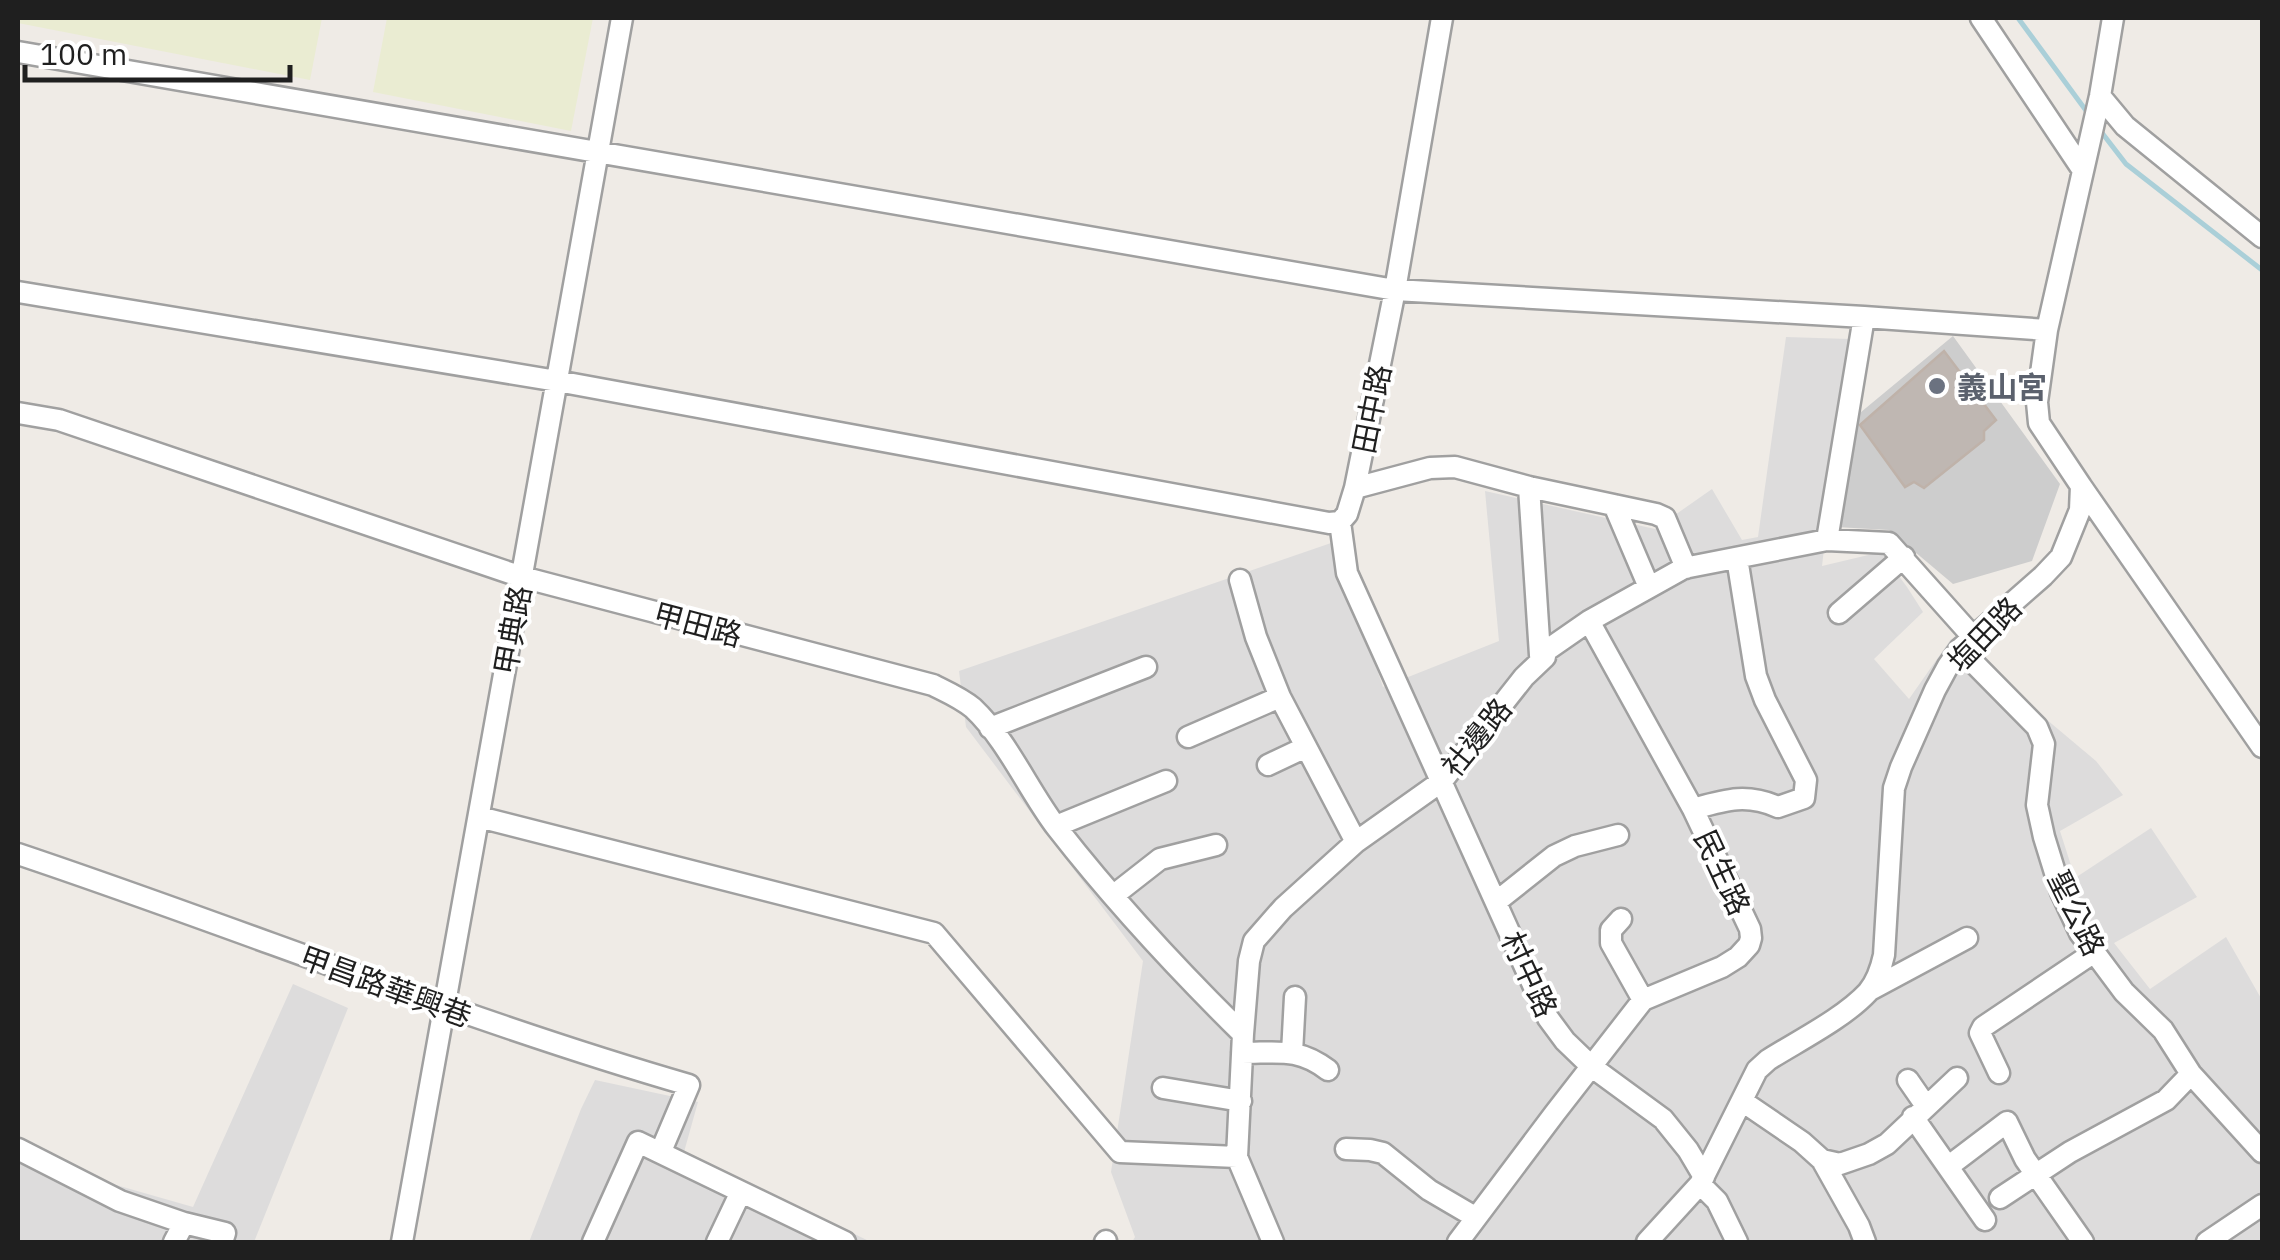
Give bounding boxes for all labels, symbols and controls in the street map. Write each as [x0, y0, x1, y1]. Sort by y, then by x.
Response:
scale bar [25, 20, 290, 82]
text: 100 m [40, 34, 127, 73]
street label: 田中路 [1343, 361, 1399, 457]
place label: 義山宮 [1957, 367, 2047, 406]
marker: 義山宮 [1926, 375, 1948, 397]
street label: 甲典路 [485, 582, 539, 678]
street label: 塩田路 [1939, 588, 2029, 680]
street label: 甲田路 [649, 594, 747, 654]
street label: 社邊路 [1433, 690, 1519, 784]
street label: 民生路 [1686, 823, 1760, 921]
street label: 聖公路 [2040, 864, 2114, 962]
street label: 村中路 [1493, 925, 1567, 1023]
street label: 甲昌路華興巷 [295, 937, 477, 1035]

